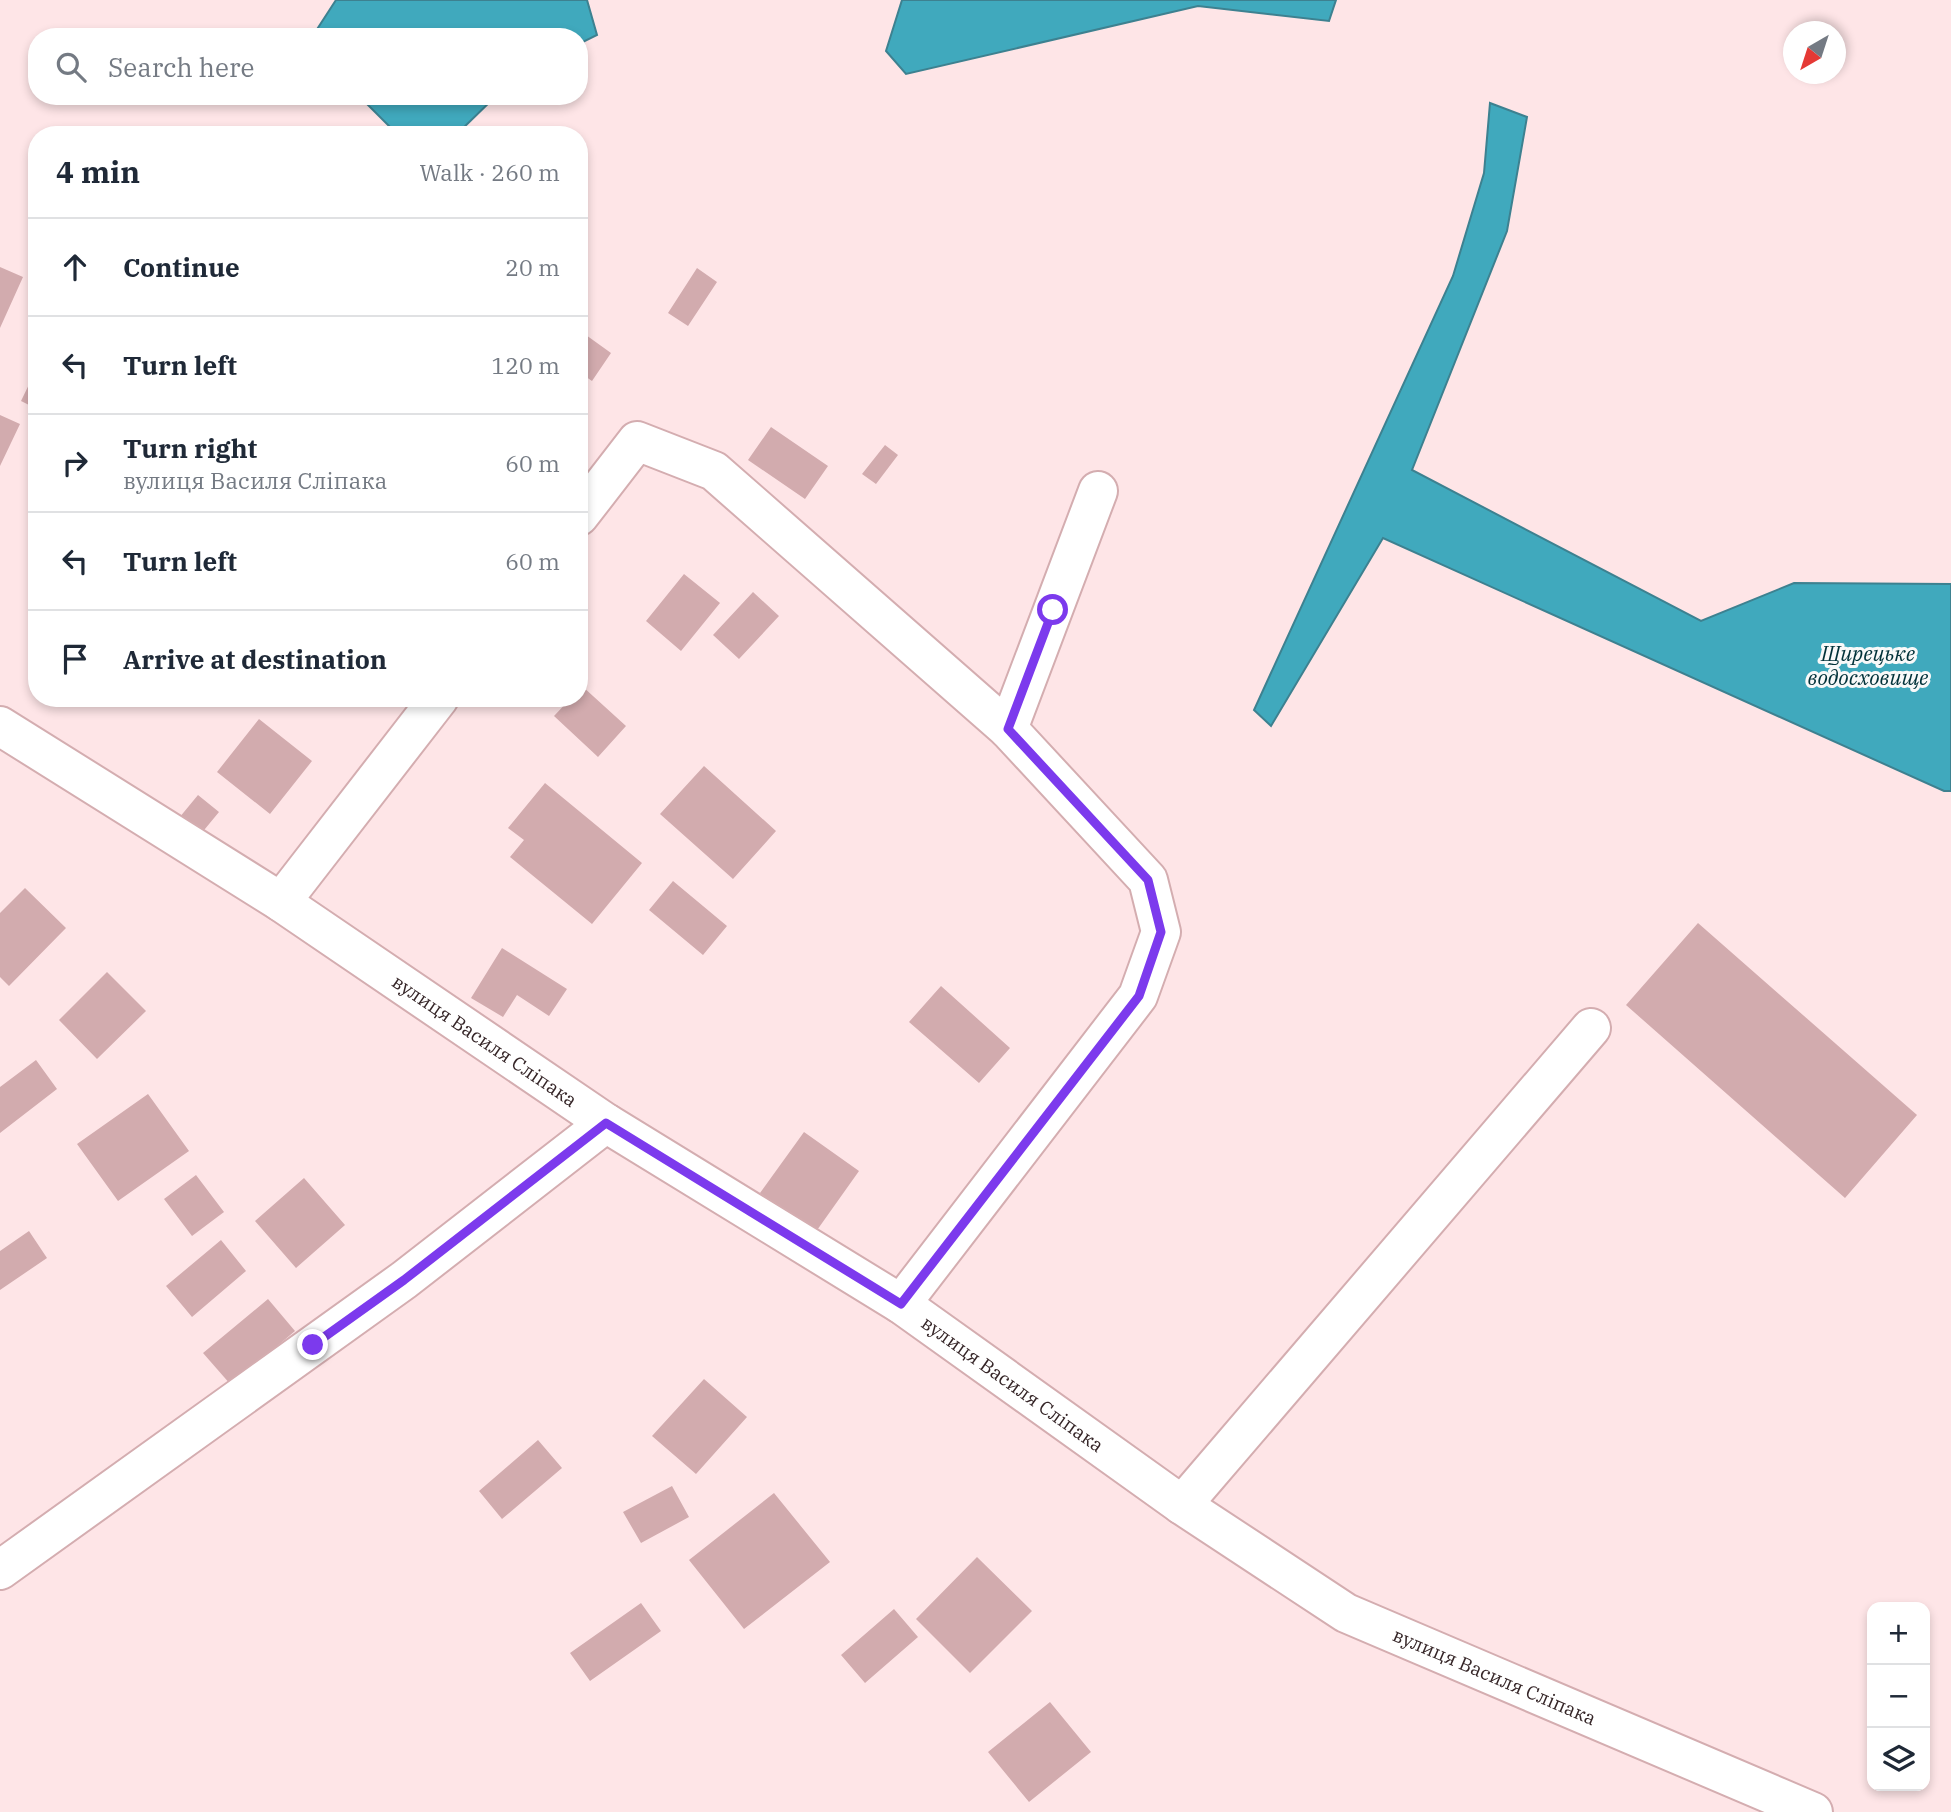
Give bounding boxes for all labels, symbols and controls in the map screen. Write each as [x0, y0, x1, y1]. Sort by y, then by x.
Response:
north arrow [1783, 21, 1846, 84]
search box [28, 28, 588, 105]
icon: search [52, 48, 90, 86]
text: Search here [108, 50, 254, 84]
text: 4 min [56, 152, 140, 191]
text: Walk · 260 m [419, 157, 560, 187]
icon: ahead [56, 248, 94, 286]
text: Continue [123, 250, 240, 284]
text: 20 m [505, 252, 560, 282]
icon: left [56, 346, 94, 384]
text: Turn left [123, 348, 237, 382]
text: 120 m [491, 350, 560, 380]
text: Turn right [123, 431, 257, 465]
icon: right [56, 444, 94, 482]
text: 60 m [505, 448, 560, 478]
text: вулиця Василя Сліпака [123, 465, 387, 495]
icon: left [56, 542, 94, 580]
text: Turn left [123, 544, 237, 578]
text: 60 m [505, 546, 560, 576]
route start [1037, 594, 1068, 625]
water label: Щирецьке водосховище [1808, 639, 1929, 691]
icon: arrive [56, 640, 94, 678]
text: Arrive at destination [123, 642, 387, 676]
street label: вулиця Василя Сліпака [388, 969, 582, 1112]
street label: вулиця Василя Сліпака [917, 1311, 1108, 1457]
route end [297, 1329, 328, 1360]
map controls [1867, 1602, 1930, 1791]
button: + [1867, 1602, 1930, 1665]
street label: вулиця Василя Сліпака [1389, 1622, 1600, 1730]
button: − [1867, 1665, 1930, 1728]
button: layers [1867, 1728, 1930, 1791]

